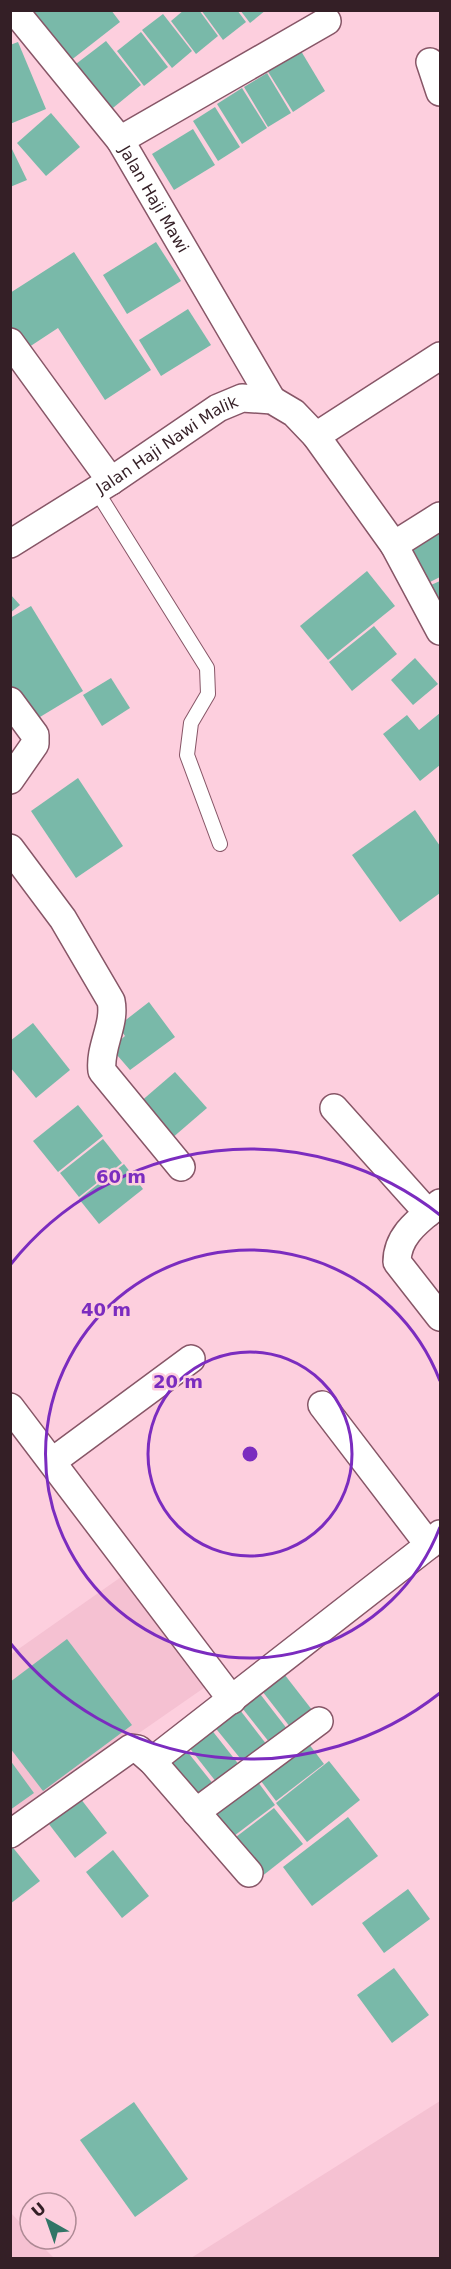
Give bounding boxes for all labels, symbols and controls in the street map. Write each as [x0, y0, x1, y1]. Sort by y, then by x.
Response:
street label: Jalan Haji Mawi [115, 141, 193, 256]
street label: Jalan Haji Nawi Malik [92, 392, 241, 499]
text: 60 m [96, 1166, 146, 1187]
text: 40 m [81, 1299, 131, 1320]
text: 20 m [153, 1371, 203, 1392]
centre of rings [240, 1444, 260, 1464]
north arrow [18, 2191, 78, 2251]
text: U [28, 2198, 50, 2221]

